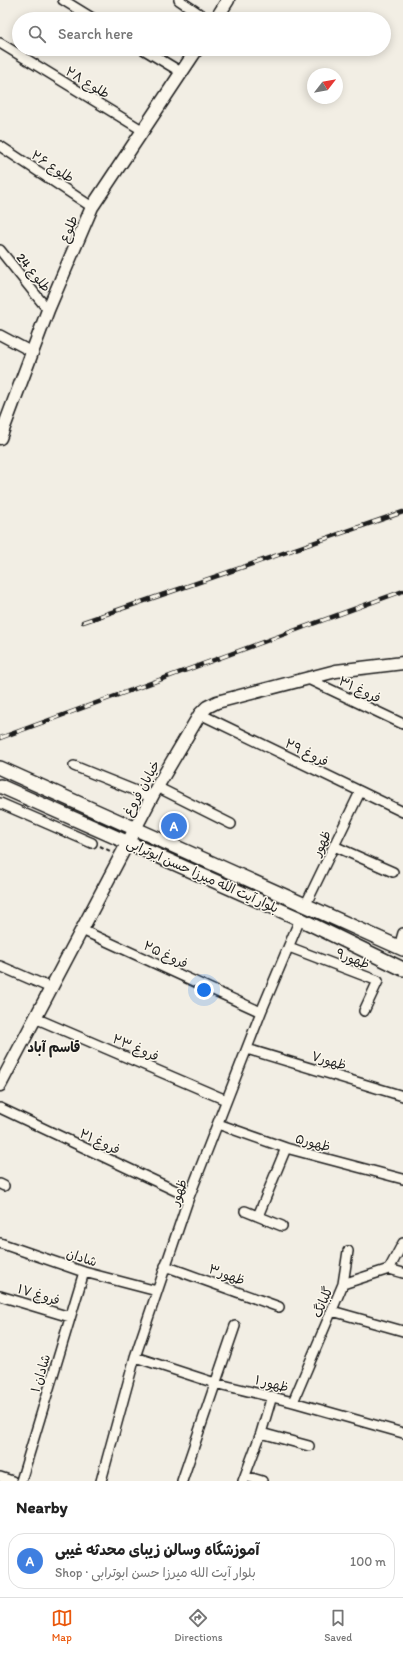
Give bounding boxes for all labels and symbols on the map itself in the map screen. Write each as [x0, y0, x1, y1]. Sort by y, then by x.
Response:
street label: طلوع ۲۸ [62, 63, 113, 103]
north arrow [307, 68, 343, 104]
street label: طلوع ۲۶ [28, 147, 77, 187]
street label: طلوع [56, 213, 83, 246]
street label: طلوع 24 [12, 250, 54, 296]
street label: فروغ ۳۱ [336, 673, 383, 708]
street label: فروغ ۲۹ [282, 736, 331, 771]
street label: خیابان فروغ [120, 758, 165, 820]
pin: A [161, 811, 187, 841]
street label: ظهور [308, 828, 335, 860]
street label: بلوار آیت الله میرزا حسن ابوترابی [124, 835, 281, 918]
street label: فروغ ۲۵ [140, 938, 190, 973]
street label: ظهور۹ [334, 945, 372, 973]
your location [194, 980, 214, 1000]
street label: فروغ ۲۳ [110, 1031, 161, 1066]
district label: قاسم آباد [27, 1039, 81, 1058]
street label: ظهور۷ [309, 1048, 348, 1074]
street label: فروغ ۲۱ [76, 1126, 122, 1159]
street label: ظهور۵ [294, 1131, 332, 1155]
street label: ظهور [167, 1177, 191, 1208]
street label: شادان [65, 1245, 99, 1269]
street label: ظهور۳ [206, 1261, 247, 1289]
street label: فروغ ۱۷ [15, 1281, 62, 1310]
street label: گلبانگ [309, 1284, 337, 1320]
street label: شادان ۱ [28, 1352, 53, 1394]
street label: ظهور ۱ [253, 1372, 290, 1396]

